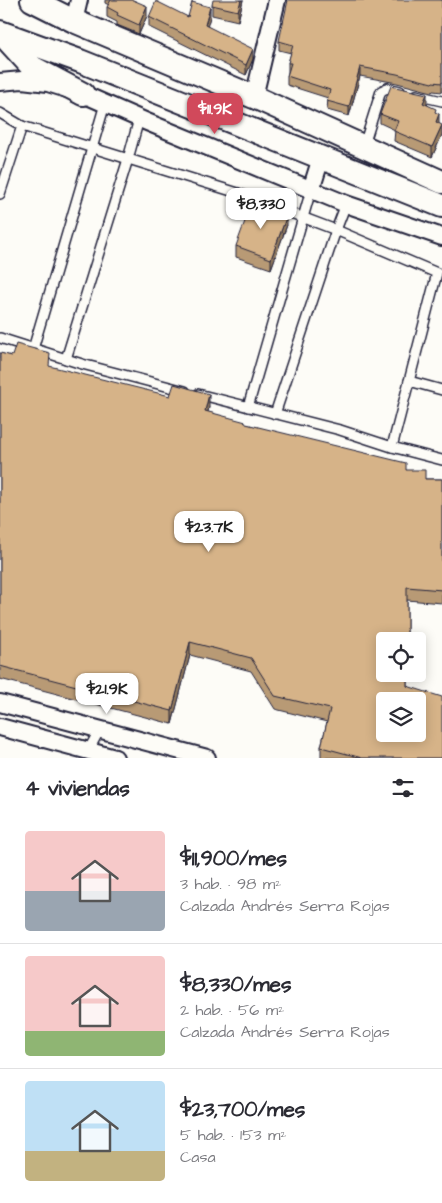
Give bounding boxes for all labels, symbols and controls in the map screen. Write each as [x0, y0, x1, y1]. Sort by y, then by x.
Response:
pin: $11.9K [174, 92, 256, 135]
text: $11.9K [198, 98, 232, 120]
pin: $8,330 [220, 188, 302, 230]
text: $8,330 [237, 193, 285, 215]
pin: $23.7K [168, 510, 250, 553]
text: $23.7K [185, 516, 233, 538]
map controls [376, 632, 426, 742]
button: locate [376, 632, 426, 682]
pin: $21.9K [66, 672, 148, 715]
text: $21.9K [86, 678, 128, 700]
button: layers [376, 692, 426, 742]
text: 4 viviendas [25, 774, 130, 803]
icon: filters [389, 774, 417, 802]
text: $11,900/mes [180, 844, 287, 873]
icon: home [65, 851, 125, 911]
text: 3 hab. · 98 m² [180, 873, 281, 895]
text: Calzada Andrés Serra Rojas [180, 895, 390, 917]
text: $8,330/mes [180, 970, 291, 999]
icon: home [65, 976, 125, 1036]
text: 2 hab. · 56 m² [180, 999, 284, 1021]
text: Calzada Andrés Serra Rojas [180, 1021, 390, 1043]
text: $23,700/mes [180, 1095, 305, 1124]
icon: home [65, 1101, 125, 1161]
text: 5 hab. · 153 m² [180, 1124, 286, 1146]
text: Casa [180, 1146, 216, 1168]

